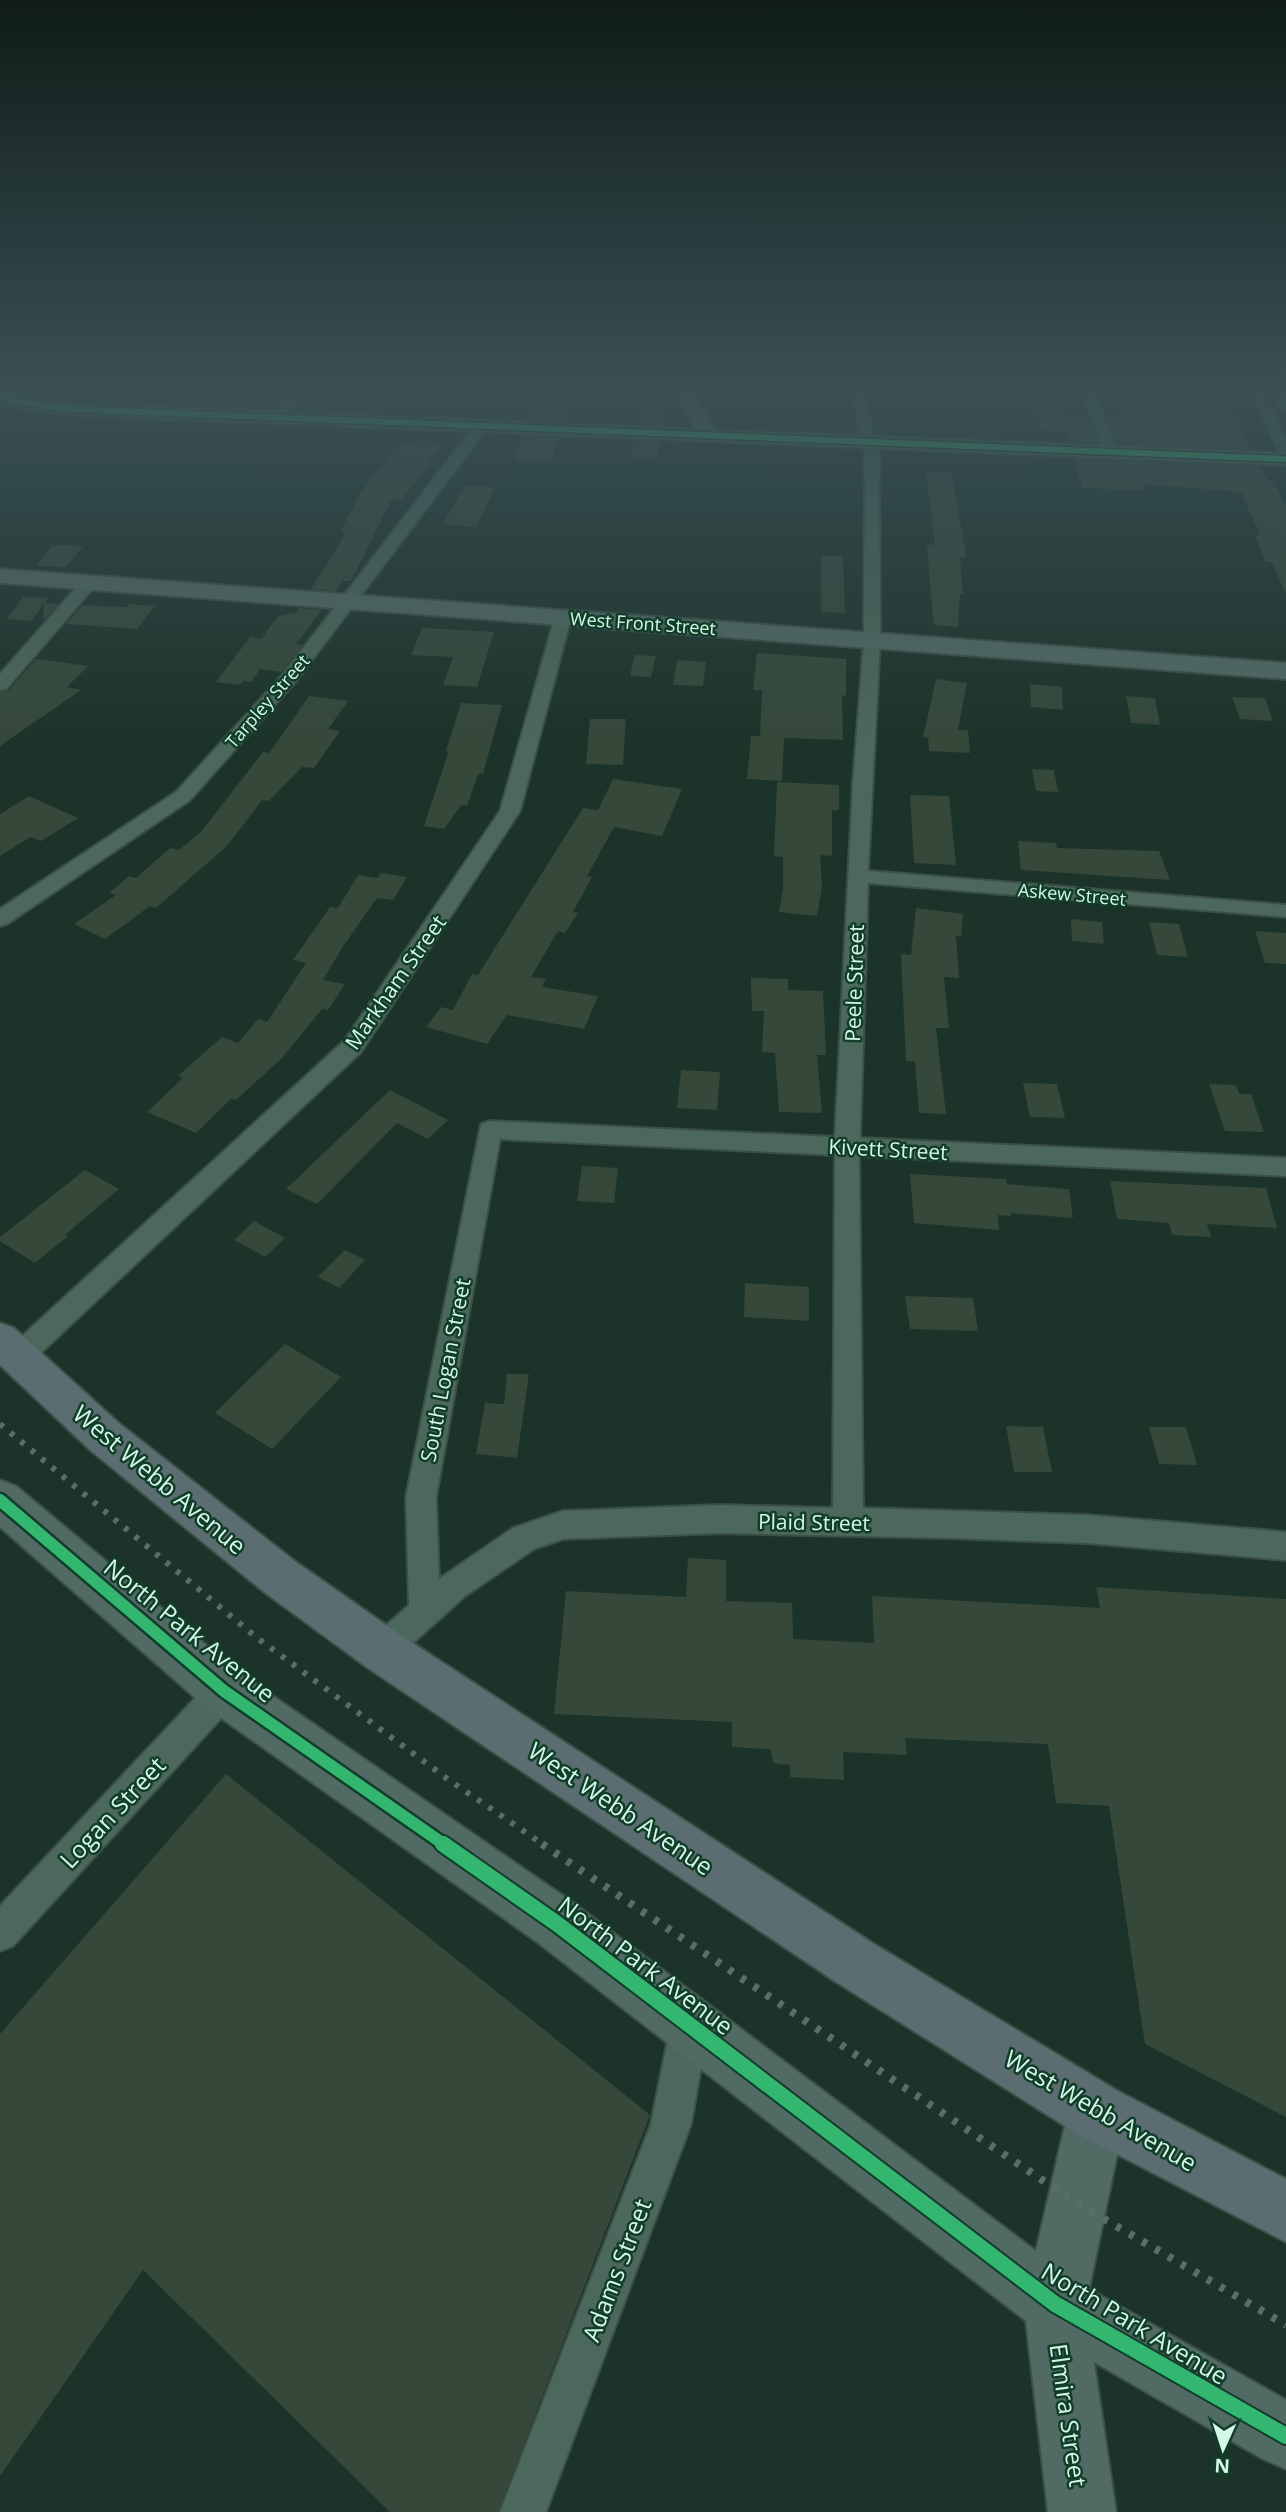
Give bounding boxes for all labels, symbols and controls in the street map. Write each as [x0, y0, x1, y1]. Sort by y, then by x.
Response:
street label: West Front Street [569, 606, 717, 640]
street label: Tarpley Street [220, 649, 314, 753]
street label: Askew Street [1017, 877, 1127, 911]
street label: Markham Street [338, 909, 452, 1055]
street label: Peele Street [838, 924, 870, 1042]
street label: Kivett Street [828, 1132, 948, 1166]
street label: South Logan Street [413, 1276, 477, 1464]
street label: West Webb Avenue [66, 1397, 254, 1561]
street label: Plaid Street [758, 1507, 870, 1537]
street label: North Park Avenue [97, 1551, 283, 1709]
street label: West Webb Avenue [522, 1734, 720, 1882]
street label: Logan Street [52, 1749, 172, 1875]
street label: North Park Avenue [551, 1888, 741, 2042]
street label: West Webb Avenue [999, 2042, 1203, 2178]
street label: Adams Street [574, 2194, 658, 2346]
street label: North Park Avenue [1036, 2254, 1234, 2392]
street label: Elmira Street [1043, 2341, 1095, 2489]
north arrow [1188, 2414, 1258, 2484]
text: N [1214, 2453, 1231, 2479]

